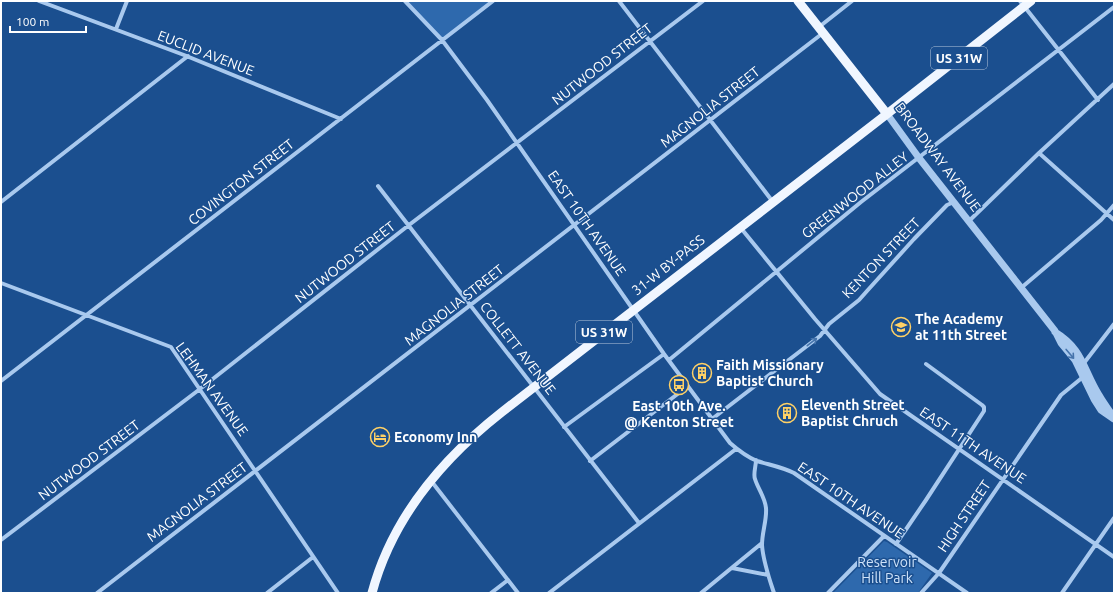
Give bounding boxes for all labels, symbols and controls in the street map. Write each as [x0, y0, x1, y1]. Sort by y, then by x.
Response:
scale bar [10, 8, 86, 34]
text: 100 m [16, 15, 49, 28]
street label: NUTWOOD STREET [549, 20, 655, 108]
street label: EUCLID AVENUE [155, 27, 257, 79]
road number: US 31W [931, 47, 987, 69]
street label: MAGNOLIA STREET [657, 63, 763, 151]
street label: BROADWAY AVENUE [892, 100, 984, 215]
street label: COVINGTON STREET [185, 136, 297, 228]
street label: GREENWOOD ALLEY [799, 148, 911, 242]
street label: EAST 10TH AVENUE [545, 167, 629, 279]
street label: KENTON STREET [839, 214, 923, 301]
street label: NUTWOOD STREET [292, 218, 398, 306]
street label: 31-W BY-PASS [628, 232, 708, 298]
street label: MAGNOLIA STREET [401, 261, 507, 349]
street label: COLLETT AVENUE [477, 299, 559, 398]
place label: The Academy at 11th Street [915, 311, 1007, 343]
school or university icon: The Academy at 11th Street [890, 316, 912, 338]
road number: US 31W [576, 321, 632, 343]
one-way arrow [806, 338, 817, 347]
street label: LEHMAN AVENUE [173, 339, 251, 439]
one-way arrow [1065, 348, 1074, 359]
place label: Faith Missionary Baptist Church [716, 357, 824, 389]
building icon: Faith Missionary Baptist Church [691, 362, 713, 384]
bus stop icon: East 10th Ave. @ Kenton Street [668, 374, 690, 396]
place label: Eleventh Street Baptist Chruch [801, 397, 905, 429]
place label: East 10th Ave. @ Kenton Street [624, 398, 734, 430]
building icon: Eleventh Street Baptist Chruch [776, 402, 798, 424]
street label: EAST 11TH AVENUE [917, 403, 1029, 487]
street label: NUTWOOD STREET [35, 417, 143, 503]
hotel icon: Economy Inn [369, 426, 391, 448]
place label: Economy Inn [394, 429, 477, 445]
street label: EAST 10TH AVENUE [795, 458, 907, 542]
street label: MAGNOLIA STREET [144, 459, 251, 545]
street label: HIGH STREET [934, 477, 994, 555]
park label: Reservoir Hill Park [857, 554, 917, 586]

